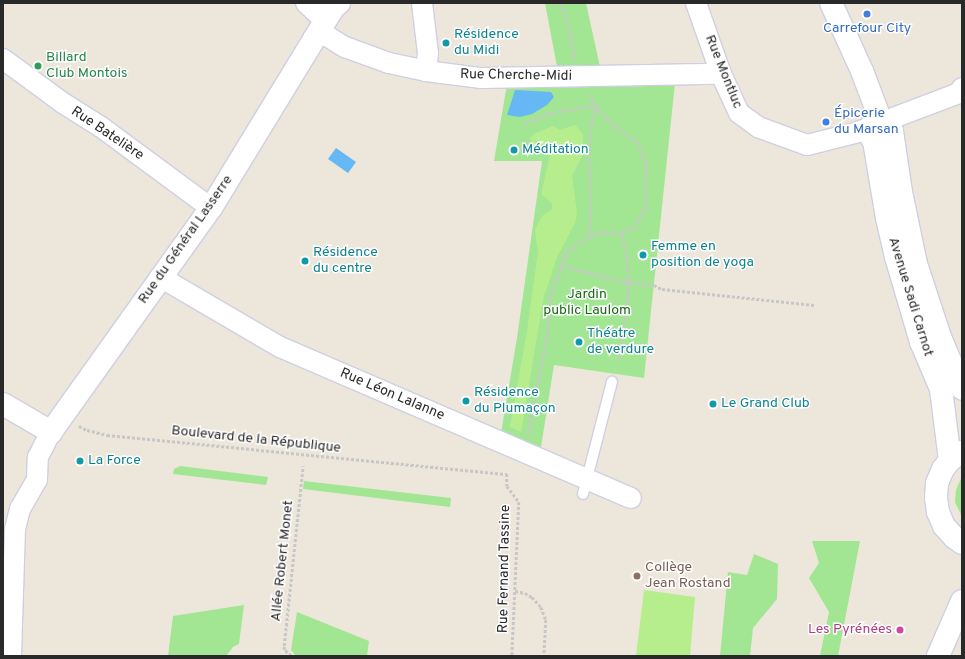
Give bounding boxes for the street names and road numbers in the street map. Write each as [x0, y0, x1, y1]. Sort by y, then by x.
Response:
street label: Rue Montluc [701, 33, 745, 111]
street label: Rue Cherche-Midi [460, 67, 572, 85]
street label: Rue Batelière [67, 103, 147, 165]
street label: Rue du Général Lasserre [135, 173, 237, 307]
street label: Avenue Sadi Carnot [884, 235, 936, 359]
street label: Rue Léon Lalanne [337, 365, 447, 425]
street label: Boulevard de la République [170, 423, 342, 457]
street label: Allée Robert Monet [268, 500, 298, 622]
street label: Rue Fernand Tassine [495, 504, 515, 634]

